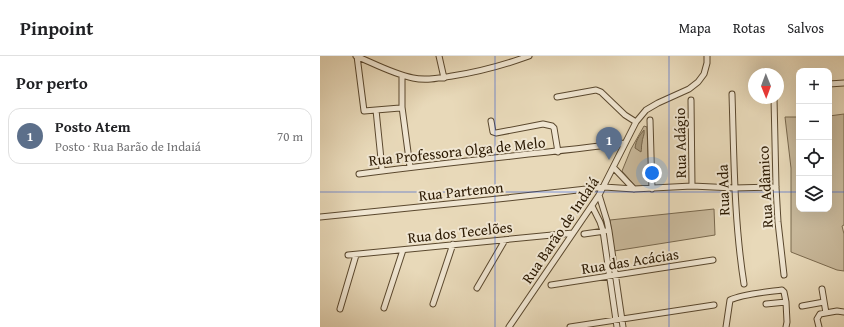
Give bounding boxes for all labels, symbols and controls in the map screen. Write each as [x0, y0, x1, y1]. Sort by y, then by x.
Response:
text: Pinpoint [20, 14, 93, 42]
text: Mapa [679, 18, 711, 38]
text: Rotas [733, 18, 765, 38]
text: Salvos [787, 18, 824, 38]
north arrow [748, 68, 784, 104]
map controls [796, 68, 832, 212]
button: + [796, 68, 832, 104]
text: Por perto [16, 70, 88, 95]
button: − [796, 104, 832, 140]
street label: Rua Adágio [669, 107, 691, 179]
text: Posto Atem [55, 116, 131, 137]
text: 1 [27, 127, 33, 146]
text: 70 m [277, 127, 303, 146]
pin: 1 [596, 127, 622, 160]
street label: Rua Professora Olga de Melo [368, 131, 547, 171]
text: Posto · Rua Barão de Indaiá [55, 137, 201, 156]
button: locate [796, 140, 832, 176]
street label: Rua Adâmico [752, 145, 778, 229]
your location [642, 163, 662, 183]
street label: Rua Ada [712, 164, 734, 216]
street label: Rua Barão de Indaiá [516, 172, 604, 288]
street label: Rua Partenon [417, 176, 505, 206]
button: layers [796, 176, 832, 212]
street label: Rua dos Tecelões [406, 216, 514, 248]
street label: Rua das Acácias [580, 243, 680, 279]

